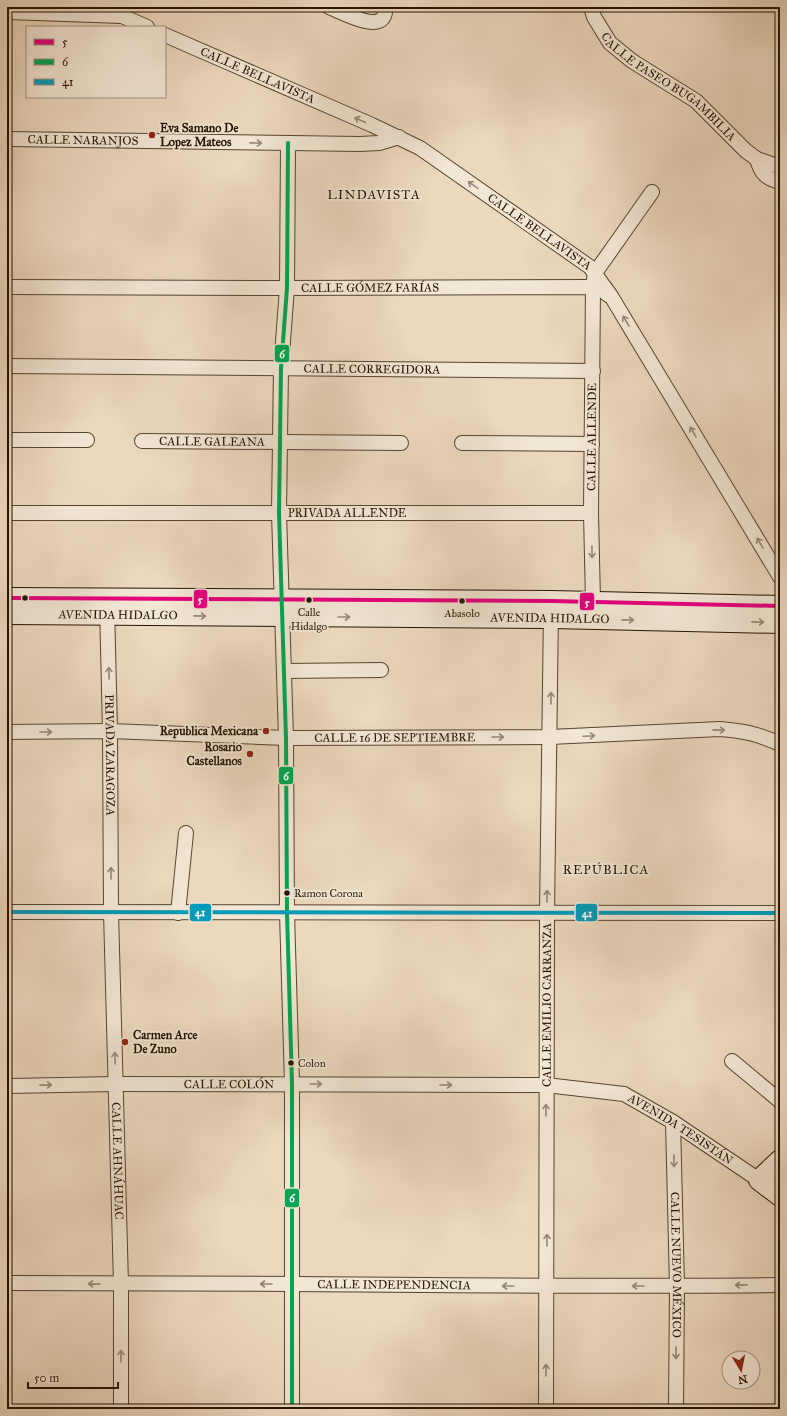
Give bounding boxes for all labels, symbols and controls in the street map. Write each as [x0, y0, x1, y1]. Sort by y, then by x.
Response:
legend [26, 26, 166, 98]
street label: CALLE PASEO BUGAMBILIA [598, 30, 739, 144]
text: 5 [62, 35, 68, 49]
street label: CALLE BELLAVISTA [198, 44, 317, 106]
text: 6 [62, 55, 69, 69]
text: 41 [62, 75, 74, 89]
one-way arrow [355, 116, 367, 123]
place label: Eva Samano De Lopez Mateos [160, 121, 239, 150]
marker: Eva Samano De Lopez Mateos [147, 130, 157, 140]
street label: CALLE NARANJOS [27, 132, 139, 149]
one-way arrow [249, 139, 262, 147]
one-way arrow [467, 181, 478, 189]
district label: LINDAVISTA [327, 187, 421, 203]
street label: CALLE BELLAVISTA [485, 191, 594, 273]
street label: CALLE GÓMEZ FARÍAS [301, 279, 439, 295]
one-way arrow [621, 315, 629, 327]
line badge: 6 [274, 344, 290, 363]
text: 6 [279, 348, 286, 361]
street label: CALLE CORREGIDORA [303, 362, 441, 377]
street label: CALLE ALLENDE [584, 383, 599, 491]
one-way arrow [688, 426, 696, 438]
street label: CALLE GALEANA [159, 434, 265, 449]
street label: PRIVADA ALLENDE [288, 506, 407, 520]
one-way arrow [755, 537, 763, 549]
one-way arrow [588, 545, 596, 558]
line badge: 5 [193, 589, 208, 609]
line badge: 5 [579, 592, 595, 611]
unlabelled marker [20, 593, 30, 603]
text: 5 [197, 593, 203, 606]
marker: Calle Hidalgo [304, 595, 314, 605]
marker: Abasolo [457, 596, 467, 606]
text: 5 [584, 596, 590, 609]
place label: Calle Hidalgo [291, 606, 328, 633]
street label: AVENIDA HIDALGO [57, 607, 178, 622]
place label: Abasolo [443, 607, 480, 620]
street label: AVENIDA HIDALGO [489, 611, 610, 626]
one-way arrow [193, 612, 206, 620]
one-way arrow [337, 613, 350, 621]
one-way arrow [621, 616, 634, 623]
one-way arrow [751, 618, 764, 626]
one-way arrow [105, 667, 113, 680]
one-way arrow [547, 692, 555, 705]
street label: PRIVADA ZARAGOZA [102, 694, 117, 816]
place label: Republica Mexicana [160, 724, 259, 739]
marker: Republica Mexicana [261, 726, 271, 736]
one-way arrow [712, 726, 725, 734]
one-way arrow [39, 728, 52, 736]
street label: CALLE 16 DE SEPTIEMBRE [314, 730, 476, 745]
one-way arrow [582, 732, 595, 739]
one-way arrow [491, 733, 504, 741]
place label: Rosario Castellanos [187, 740, 243, 768]
marker: Rosario Castellanos [245, 749, 255, 759]
line badge: 6 [278, 766, 294, 785]
text: 6 [283, 770, 290, 783]
district label: REPÚBLICA [563, 861, 649, 878]
one-way arrow [107, 867, 115, 880]
place label: Ramon Corona [294, 887, 363, 900]
marker: Ramon Corona [282, 888, 292, 898]
one-way arrow [543, 890, 551, 903]
line badge: 41 [189, 903, 212, 922]
line badge: 41 [575, 903, 598, 922]
text: 41 [195, 906, 206, 920]
text: 41 [582, 907, 593, 921]
street label: CALLE EMILIO CARRANZA [540, 923, 554, 1087]
place label: Carmen Arce De Zuno [133, 1028, 197, 1056]
marker: Carmen Arce De Zuno [120, 1037, 130, 1047]
one-way arrow [111, 1052, 119, 1065]
place label: Colon [298, 1057, 326, 1070]
marker: Colon [286, 1058, 296, 1068]
street label: CALLE COLÓN [184, 1075, 274, 1091]
one-way arrow [309, 1080, 322, 1088]
one-way arrow [39, 1081, 52, 1089]
one-way arrow [439, 1081, 452, 1088]
street label: AVENIDA TESISTÁN [625, 1090, 736, 1167]
street label: CALLE AHNÁHUAC [109, 1102, 126, 1220]
one-way arrow [542, 1104, 550, 1117]
one-way arrow [670, 1154, 678, 1167]
line badge: 6 [284, 1188, 300, 1208]
text: 6 [289, 1192, 296, 1205]
street label: CALLE NUEVO MÉXICO [668, 1192, 686, 1338]
one-way arrow [543, 1234, 551, 1247]
street label: CALLE INDEPENDENCIA [317, 1277, 471, 1292]
one-way arrow [88, 1280, 101, 1288]
one-way arrow [260, 1280, 273, 1288]
one-way arrow [735, 1281, 748, 1289]
one-way arrow [502, 1282, 515, 1290]
one-way arrow [632, 1282, 645, 1290]
one-way arrow [673, 1346, 680, 1359]
one-way arrow [117, 1350, 125, 1363]
north arrow [721, 1350, 761, 1390]
scale bar [28, 1364, 118, 1390]
one-way arrow [542, 1364, 550, 1377]
text: 50 m [34, 1371, 59, 1385]
text: N [736, 1372, 748, 1387]

